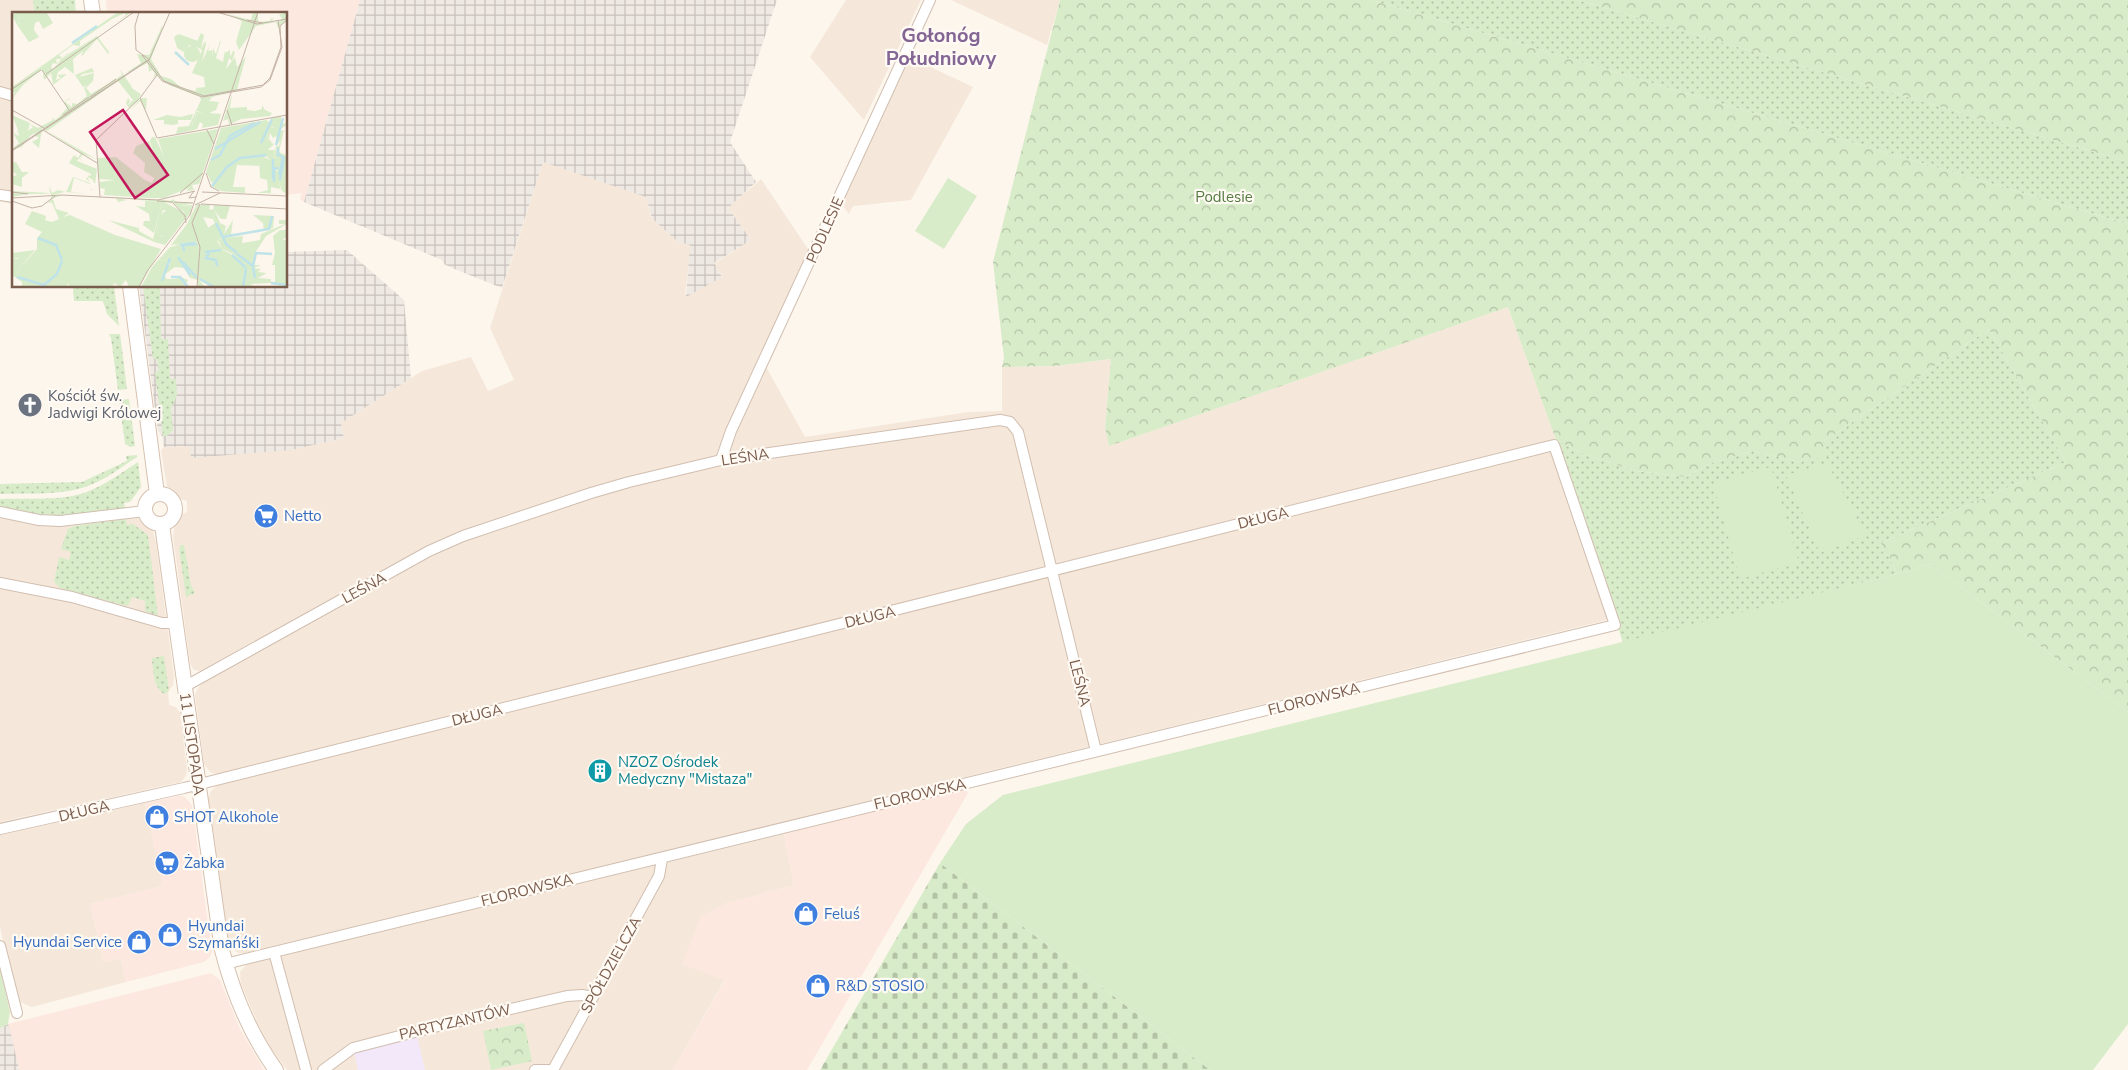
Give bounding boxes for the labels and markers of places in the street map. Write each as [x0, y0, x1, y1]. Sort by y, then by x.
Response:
place label: Kościół św. Jadwigi Królowej [47, 386, 161, 423]
church icon: Kościół św. Jadwigi Królowej [17, 392, 43, 418]
supermarket icon: Netto [253, 503, 279, 529]
place label: Netto [284, 506, 322, 526]
place label: NZOZ Ośrodek Medyczny "Mistaza" [618, 752, 752, 789]
building icon: NZOZ Ośrodek Medyczny "Mistaza" [587, 758, 613, 784]
shop icon: SHOT Alkohole [144, 804, 170, 830]
place label: SHOT Alkohole [174, 807, 279, 827]
supermarket icon: Żabka [154, 850, 180, 876]
place label: Żabka [184, 853, 225, 873]
shop icon: Feluś [793, 901, 819, 927]
place label: Feluś [824, 904, 860, 924]
place label: Hyundai Szymańśki [188, 916, 259, 953]
shop icon: Hyundai Szymańśki [157, 922, 183, 948]
shop icon: Hyundai Service [126, 929, 152, 955]
place label: Hyundai Service [13, 932, 122, 952]
shop icon: R&D STOSIO [805, 973, 831, 999]
place label: R&D STOSIO [836, 976, 925, 996]

